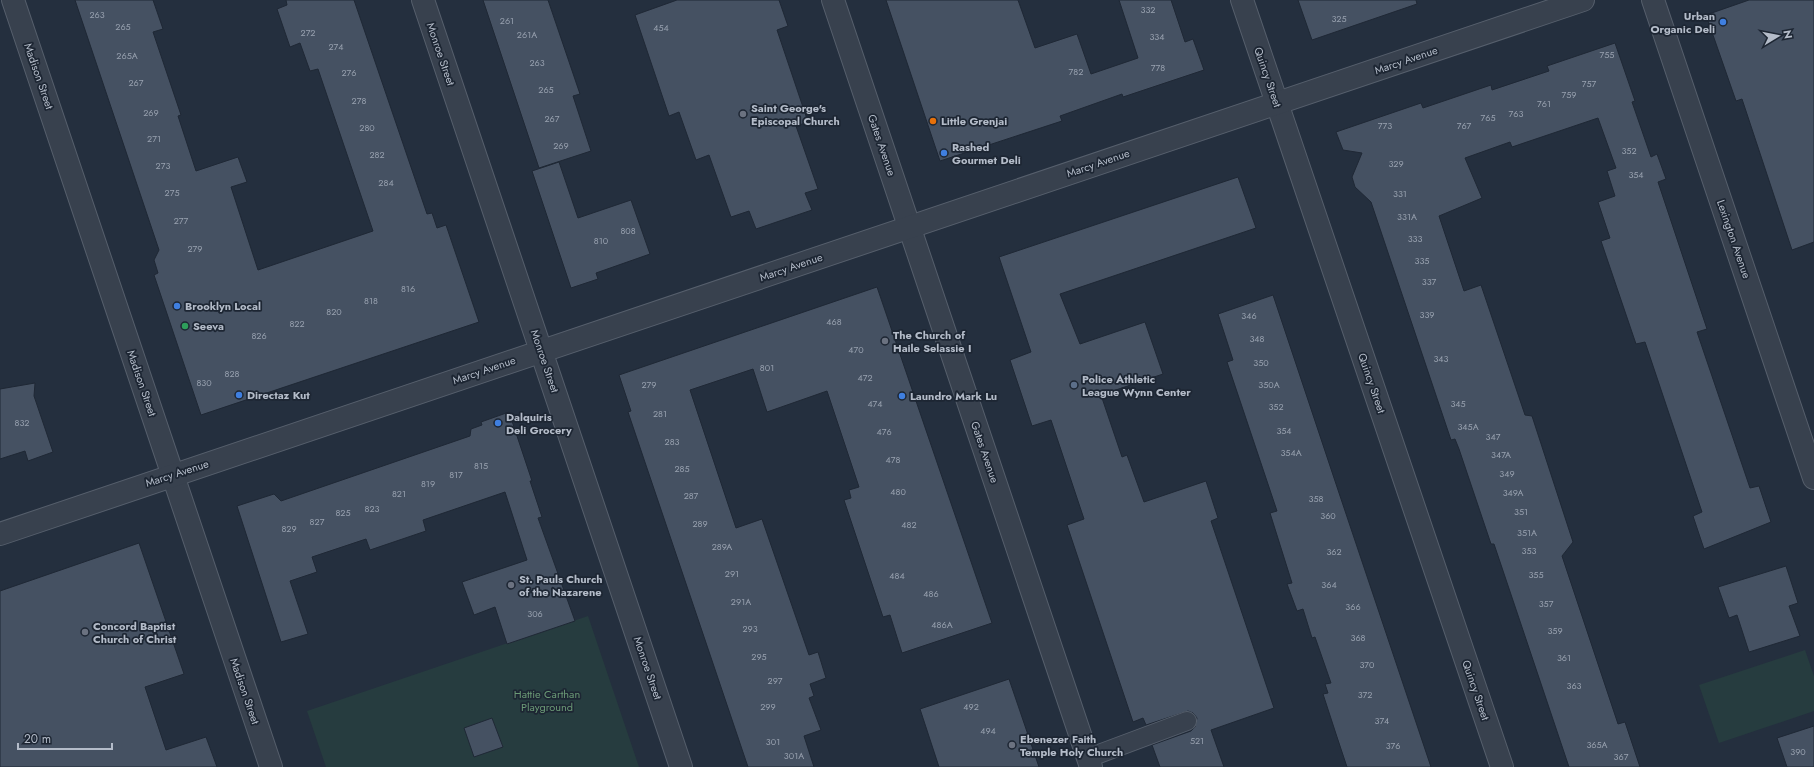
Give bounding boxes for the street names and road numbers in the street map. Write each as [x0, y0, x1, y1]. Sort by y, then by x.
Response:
street label: Monroe Street [423, 20, 459, 88]
street label: Madison Street [20, 41, 58, 112]
street label: Marcy Avenue [1372, 42, 1440, 78]
street label: Quincy Street [1250, 45, 1286, 110]
street label: Gates Avenue [864, 112, 900, 178]
street label: Marcy Avenue [1064, 145, 1132, 181]
street label: Lexington Avenue [1713, 198, 1755, 281]
street label: Marcy Avenue [757, 249, 825, 285]
street label: Monroe Street [527, 327, 563, 395]
street label: Madison Street [123, 348, 161, 419]
street label: Quincy Street [1354, 351, 1390, 416]
street label: Marcy Avenue [450, 352, 518, 388]
street label: Gates Avenue [967, 419, 1003, 485]
street label: Marcy Avenue [143, 455, 211, 491]
street label: Monroe Street [630, 634, 666, 702]
street label: Madison Street [226, 656, 264, 727]
street label: Quincy Street [1458, 658, 1494, 723]

